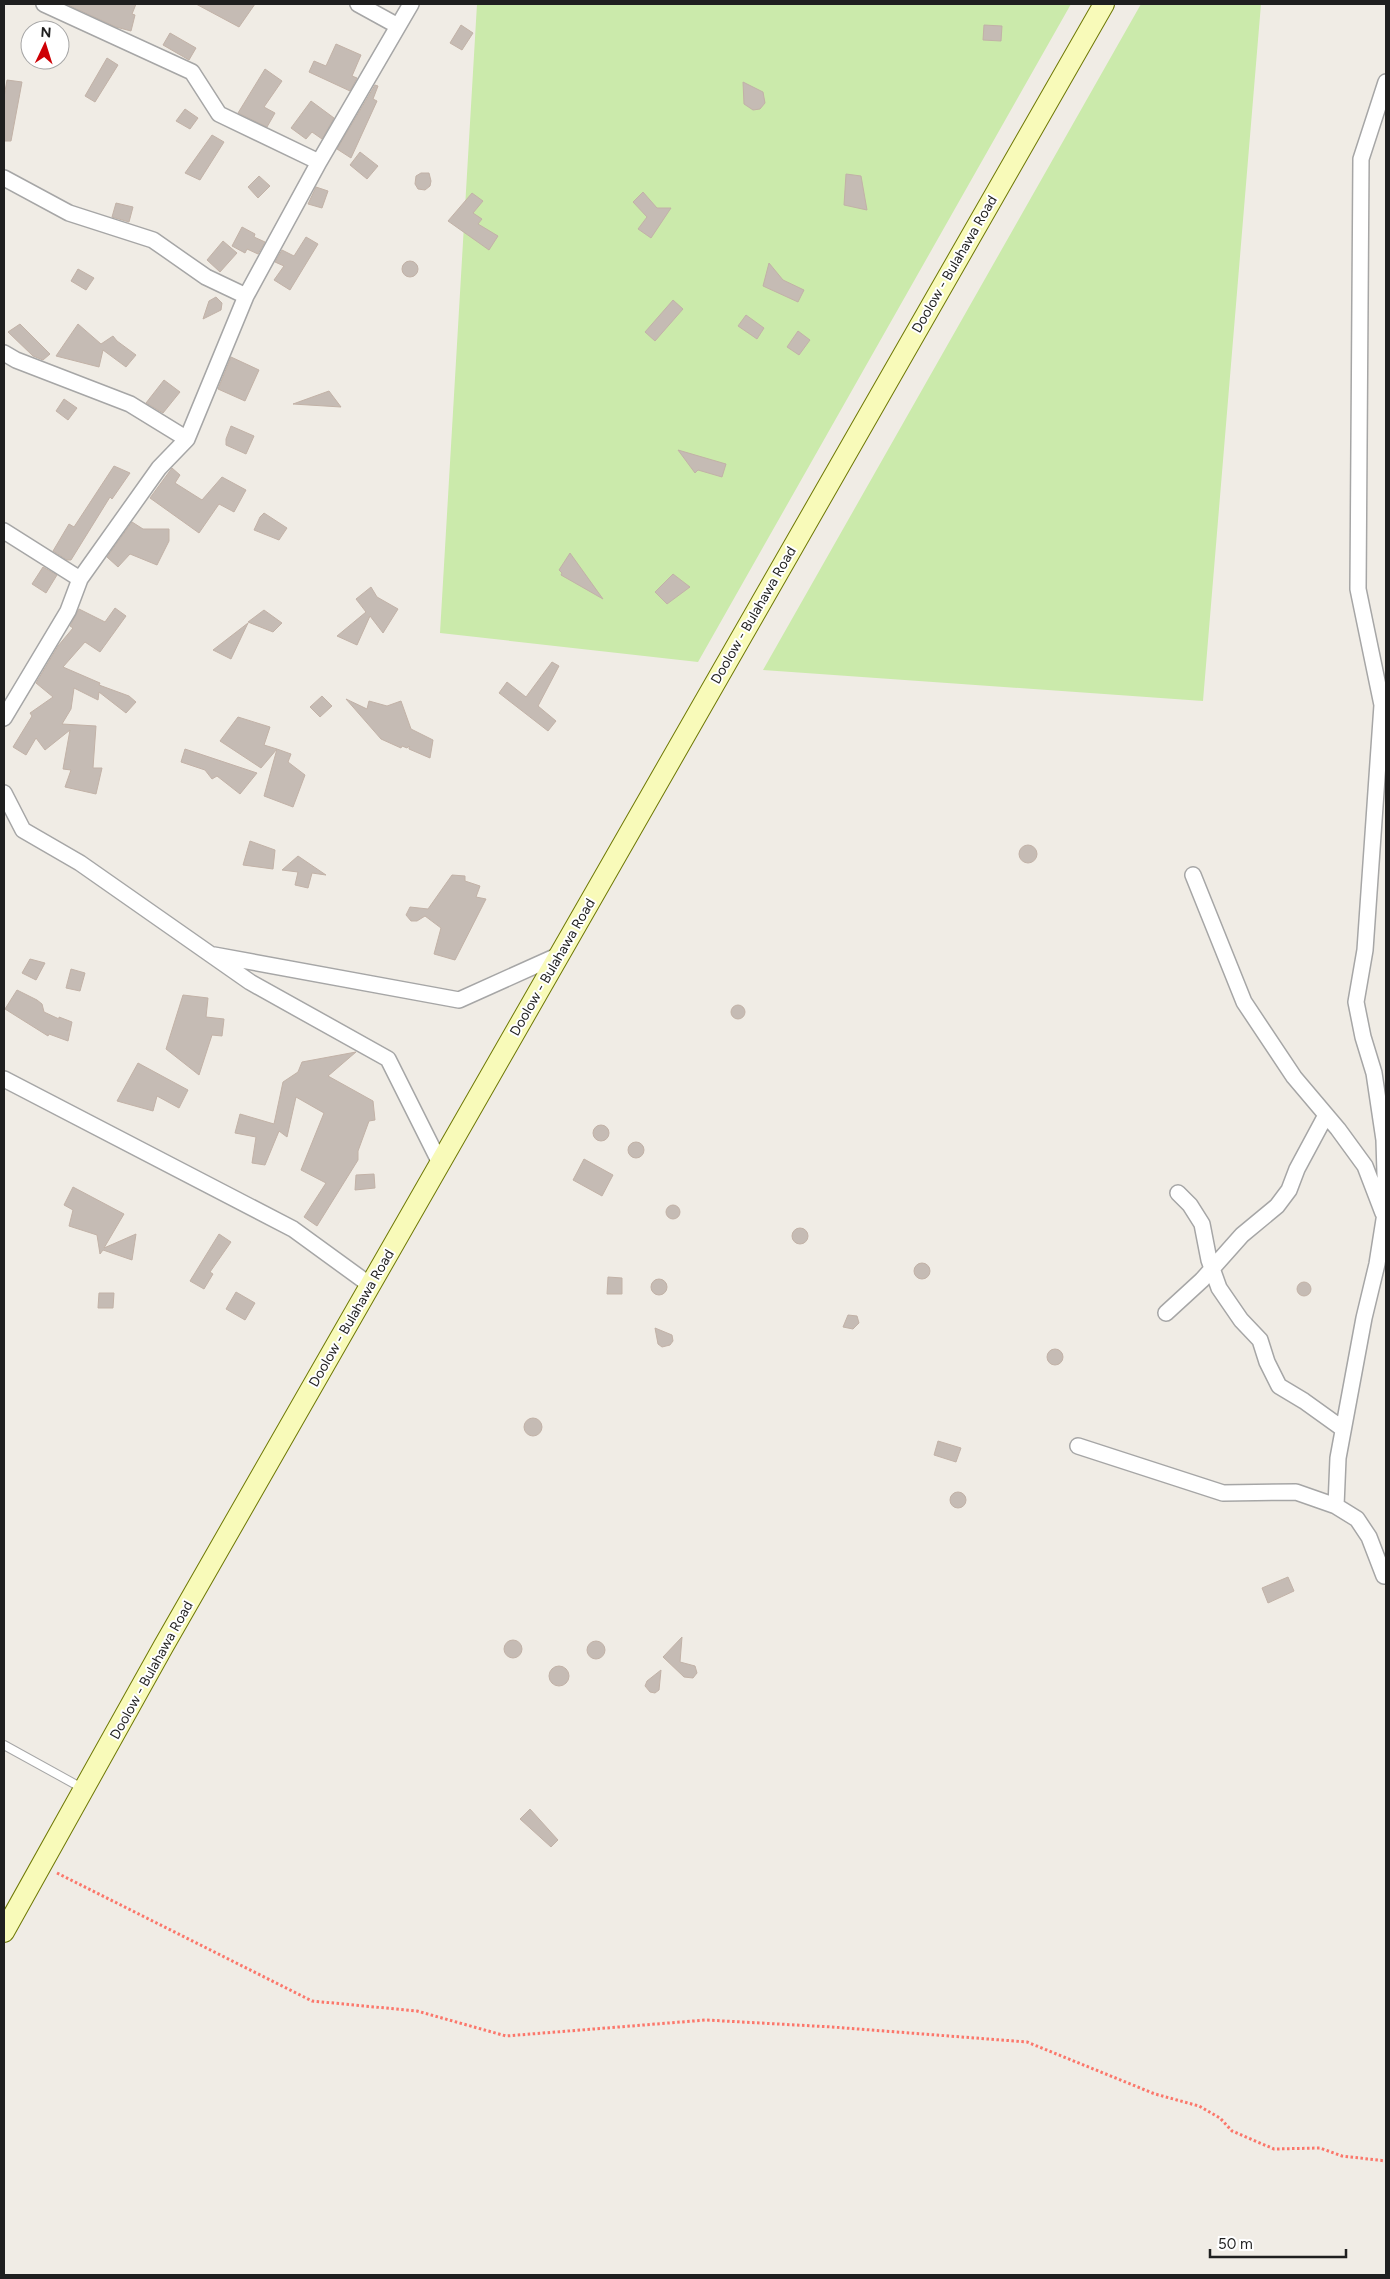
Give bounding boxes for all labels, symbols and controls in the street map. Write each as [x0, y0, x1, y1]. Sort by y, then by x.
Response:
north arrow [20, 20, 70, 70]
text: N [40, 24, 52, 41]
street label: Doolow - Bulahawa Road [908, 193, 1001, 336]
street label: Doolow - Bulahawa Road [707, 544, 800, 687]
street label: Doolow - Bulahawa Road [506, 896, 599, 1039]
street label: Doolow - Bulahawa Road [305, 1247, 398, 1390]
street label: Doolow - Bulahawa Road [106, 1598, 197, 1742]
scale bar [1210, 2226, 1346, 2258]
text: 50 m [1218, 2235, 1253, 2253]

